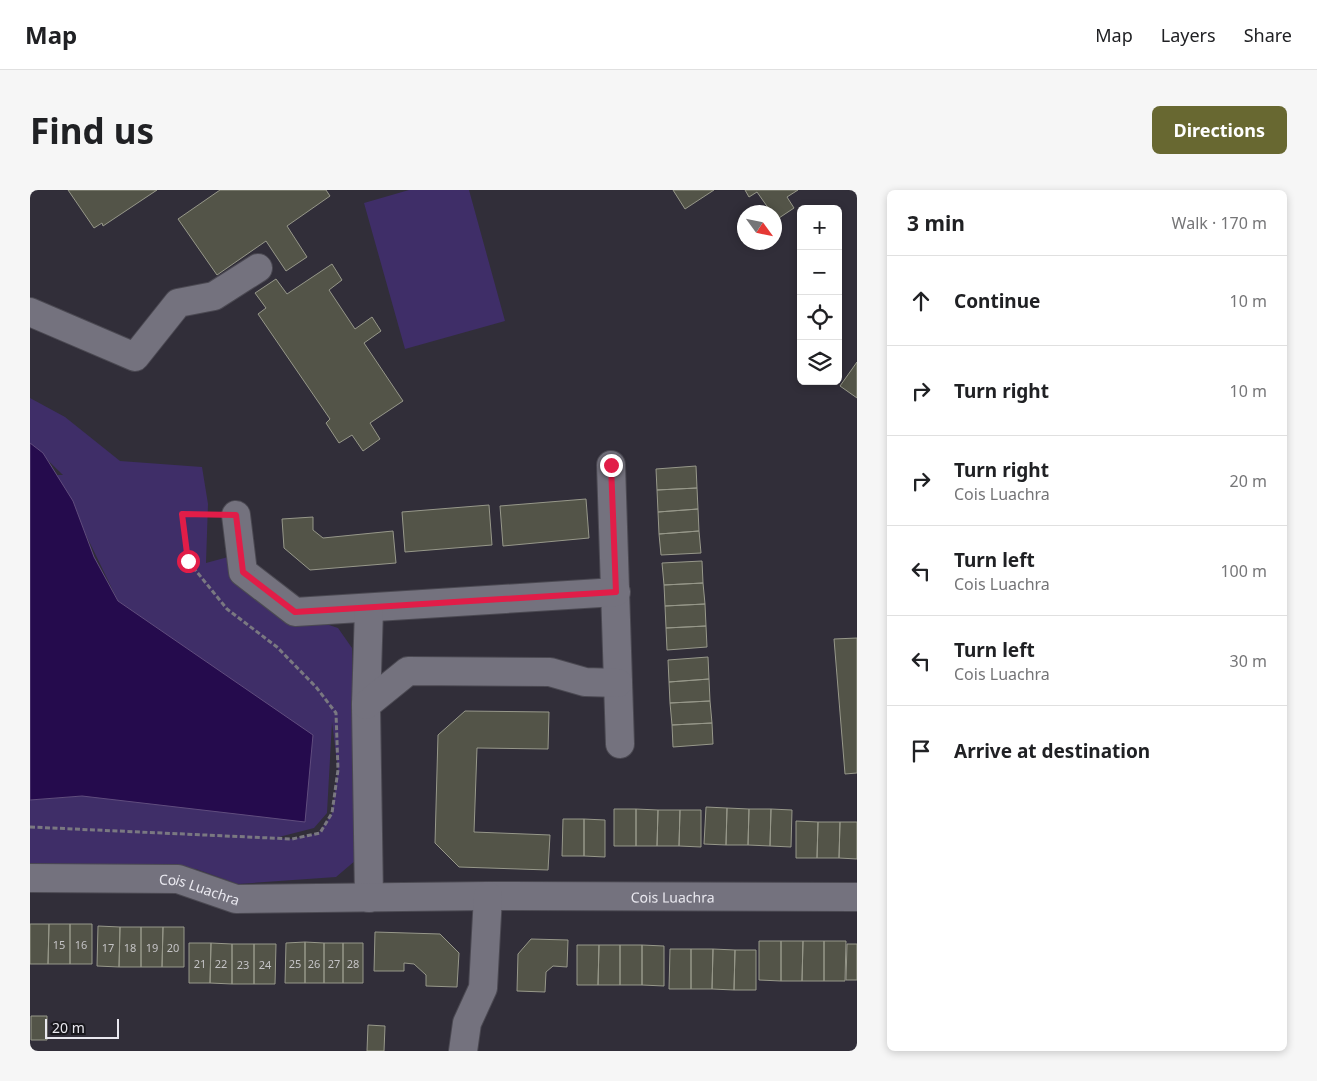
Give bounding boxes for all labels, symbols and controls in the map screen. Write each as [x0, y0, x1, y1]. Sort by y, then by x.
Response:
text: Map [25, 18, 77, 51]
text: Map [1095, 23, 1133, 47]
text: Layers [1161, 23, 1216, 47]
text: Share [1244, 23, 1292, 47]
button: Directions [1152, 106, 1287, 154]
text: Find us [30, 107, 154, 154]
north arrow [737, 205, 782, 250]
map controls [797, 205, 842, 385]
button: + [797, 205, 842, 250]
text: 3 min [907, 209, 965, 237]
text: Walk · 170 m [1172, 212, 1267, 234]
button: − [797, 250, 842, 295]
icon: ahead [907, 287, 935, 315]
text: Continue [954, 288, 1040, 314]
text: 10 m [1230, 290, 1267, 312]
button: locate [797, 295, 842, 340]
button: layers [797, 340, 842, 385]
icon: right [907, 377, 935, 405]
text: Turn right [954, 378, 1049, 404]
text: 10 m [1230, 380, 1267, 402]
route end [600, 454, 623, 477]
text: Turn right [954, 457, 1049, 483]
icon: right [907, 467, 935, 495]
text: 20 m [1230, 470, 1267, 492]
text: Cois Luachra [954, 483, 1050, 505]
text: Turn left [954, 547, 1035, 573]
route start [177, 550, 200, 573]
icon: left [907, 557, 935, 585]
text: 100 m [1220, 560, 1267, 582]
text: Cois Luachra [954, 573, 1050, 595]
text: Turn left [954, 637, 1035, 663]
icon: left [907, 647, 935, 675]
text: 30 m [1230, 650, 1267, 672]
text: Cois Luachra [954, 663, 1050, 685]
icon: arrive [907, 737, 935, 765]
text: Arrive at destination [954, 738, 1150, 764]
street label: Cois Luachra [159, 869, 243, 909]
street label: Cois Luachra [631, 887, 715, 906]
house number: 15 [53, 937, 65, 952]
house number: 16 [75, 937, 87, 952]
house number: 17 [102, 940, 114, 955]
house number: 18 [124, 940, 136, 955]
house number: 19 [146, 940, 158, 955]
house number: 20 [167, 940, 179, 955]
house number: 21 [194, 956, 206, 971]
house number: 22 [215, 956, 227, 971]
house number: 25 [289, 956, 301, 971]
house number: 26 [308, 956, 320, 971]
house number: 27 [328, 956, 340, 971]
house number: 28 [347, 956, 359, 971]
house number: 23 [237, 957, 249, 972]
house number: 24 [259, 957, 272, 972]
scale bar [45, 1016, 119, 1039]
text: 20 m [52, 1018, 85, 1037]

